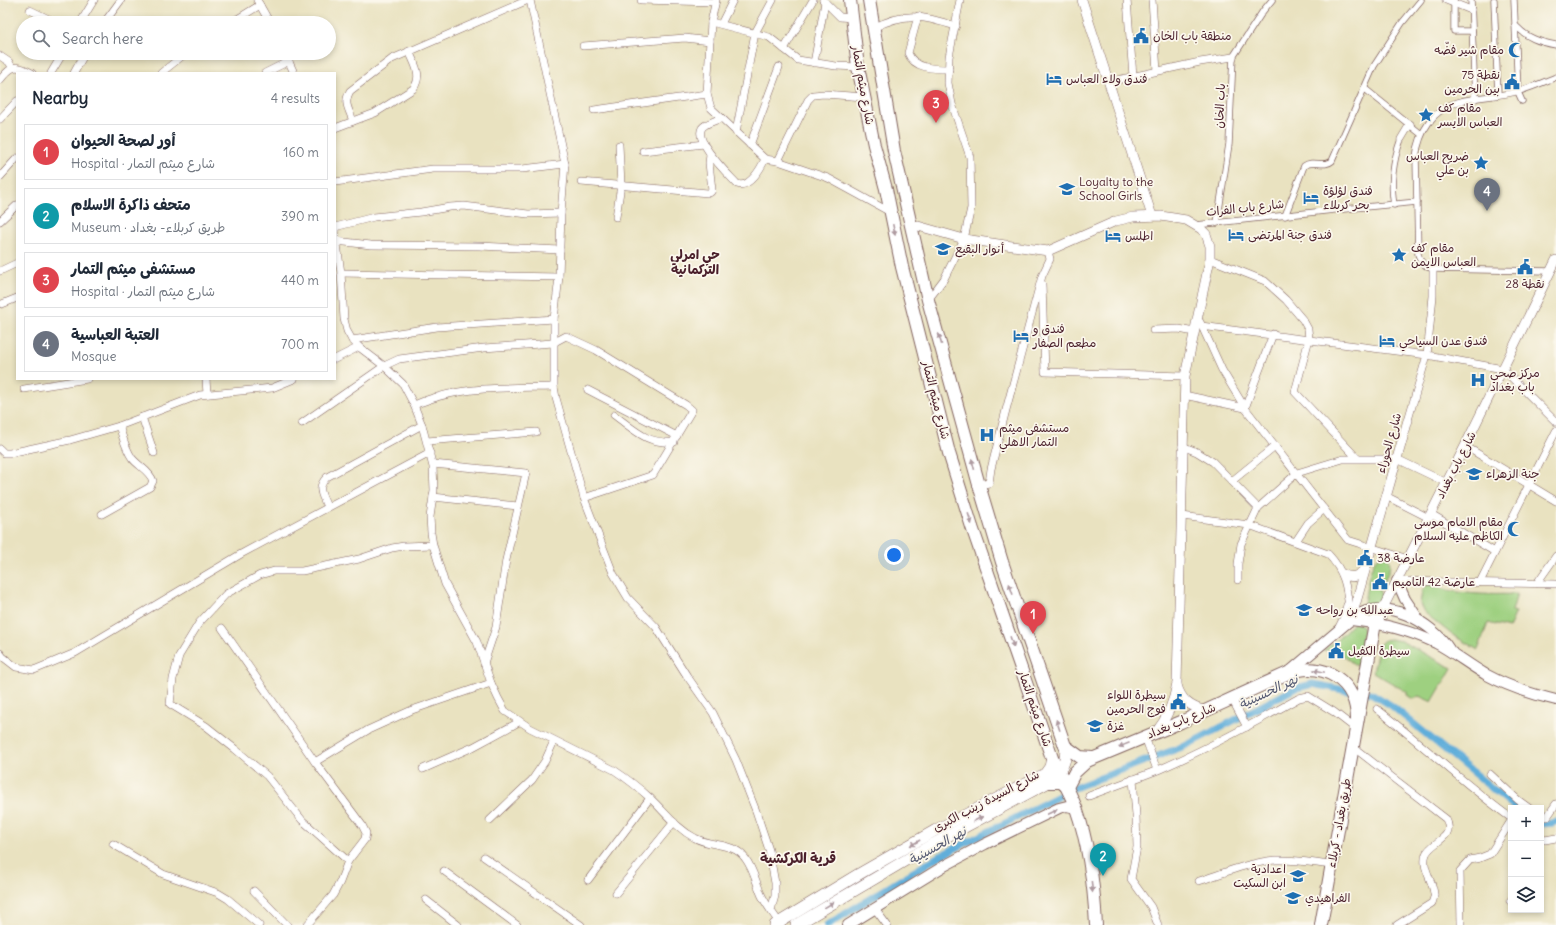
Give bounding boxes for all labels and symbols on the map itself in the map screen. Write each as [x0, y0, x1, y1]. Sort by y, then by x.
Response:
public building icon: منطقة باب الخان [1132, 27, 1150, 45]
place label: منطقة باب الخان [1153, 28, 1232, 44]
place label: مقام شير فضّه [1434, 41, 1504, 59]
mosque icon: مقام شير فضّه [1507, 41, 1525, 59]
street label: شارع ميثم التمار [847, 43, 878, 126]
place label: نقطة 75 بين الحرمين [1444, 67, 1500, 97]
hotel icon: فندق ولاء العباس [1045, 70, 1063, 88]
place label: فندق ولاء العباس [1066, 71, 1147, 87]
public building icon: نقطة 75 بين الحرمين [1503, 73, 1521, 91]
street label: باب الخان [1211, 83, 1229, 129]
pin: 3 [923, 90, 949, 123]
place label: مقام كف العباس الايسر [1437, 100, 1502, 130]
place icon: مقام كف العباس الايسر [1417, 106, 1435, 124]
place label: ضريح العباس بن علي [1406, 148, 1469, 181]
place icon: ضريح العباس بن علي [1472, 154, 1490, 172]
place label: Loyalty to the School Girls [1079, 174, 1153, 203]
pin: 4 [1474, 178, 1500, 211]
school or university icon: Loyalty to the School Girls [1058, 180, 1076, 198]
place label: فندق لؤلؤة بحر كربلاء [1323, 183, 1373, 213]
hotel icon: فندق لؤلؤة بحر كربلاء [1302, 189, 1320, 207]
street label: شارع باب الفرات [1205, 196, 1285, 221]
one-way arrow [892, 224, 898, 237]
hotel icon: فندق جنة المرتضى [1227, 226, 1245, 244]
hotel icon: اطلس [1104, 227, 1122, 245]
place label: فندق جنة المرتضى [1248, 227, 1332, 243]
place label: اطلس [1125, 228, 1153, 243]
school or university icon: أنوار البقيع [934, 240, 952, 258]
place label: مقام كف العباس الايمن [1411, 240, 1476, 270]
place label: أنوار البقيع [955, 241, 1004, 258]
district label: حي امرلي التركمانية [670, 246, 720, 278]
place icon: مقام كف العباس الايمن [1390, 246, 1408, 264]
public building icon: نقطة 28 [1516, 258, 1534, 276]
place label: نقطة 28 [1505, 276, 1545, 291]
place label: فندق و مطعم الصفار [1032, 321, 1096, 352]
hotel icon: فندق و مطعم الصفار [1012, 327, 1030, 345]
one-way arrow [937, 332, 943, 344]
hotel icon: فندق عدن السياحي [1378, 332, 1396, 350]
place label: فندق عدن السياحي [1399, 333, 1487, 352]
street label: شارع ميثم التمار [917, 358, 954, 441]
place label: مركز صحي باب بغداد [1490, 365, 1540, 395]
hospital icon: مركز صحي باب بغداد [1469, 371, 1487, 389]
street label: شارع الحوراء [1373, 411, 1406, 475]
place label: مستشفى ميثم التمار الاهلي [999, 420, 1069, 453]
hospital icon: مستشفى ميثم التمار الاهلي [978, 426, 996, 444]
street label: شارع باب بغداد [1432, 429, 1481, 502]
one-way arrow [970, 458, 976, 470]
school or university icon: جنة الزهراء [1465, 465, 1483, 483]
place label: جنة الزهراء [1486, 466, 1540, 482]
one-way arrow [967, 513, 973, 525]
place label: مقام الامام موسى الكاظم عليه السلام [1414, 514, 1503, 545]
mosque icon: مقام الامام موسى الكاظم عليه السلام [1506, 520, 1524, 538]
your location [884, 545, 904, 565]
public building icon: عارضة 38 [1356, 549, 1374, 567]
place label: عارضة 38 [1377, 550, 1425, 565]
public building icon: عارضة 42 التاميم [1371, 573, 1389, 591]
place label: عارضة 42 التاميم [1392, 574, 1475, 591]
one-way arrow [1008, 582, 1014, 594]
pin: 1 [1020, 601, 1046, 634]
school or university icon: عبدالله بن رواحه [1295, 601, 1313, 619]
place label: عبدالله بن رواحه [1316, 602, 1393, 618]
one-way arrow [1009, 636, 1015, 648]
public building icon: سيطرة الكفيل [1327, 642, 1345, 660]
place label: سيطرة الكفيل [1348, 643, 1410, 658]
street label: شارع ميثم التمار [1013, 666, 1056, 749]
one-way arrow [1313, 667, 1326, 673]
water label: نهر الحسينية [1236, 670, 1302, 713]
place label: سيطرة اللواء فوج الحرمين [1106, 687, 1166, 718]
public building icon: سيطرة اللواء فوج الحرمين [1169, 693, 1187, 711]
street label: شارع باب بغداد [1144, 699, 1218, 744]
school or university icon: غزة [1086, 717, 1104, 735]
one-way arrow [1055, 718, 1061, 730]
place label: غزة [1107, 718, 1125, 733]
one-way arrow [1118, 743, 1130, 749]
street label: شارع السيدة زينب الكبرى [930, 766, 1042, 837]
street label: طريق بغداد - كربلاء [1323, 777, 1355, 869]
one-way arrow [1046, 809, 1057, 815]
one-way arrow [972, 816, 984, 822]
water label: نهر الحسينية [905, 822, 971, 868]
one-way arrow [909, 839, 920, 846]
pin: 2 [1090, 843, 1116, 876]
district label: قرية الكركشية [760, 849, 836, 867]
place label: اعدادية ابن السكيت [1233, 861, 1286, 891]
school or university icon: اعدادية ابن السكيت [1289, 867, 1307, 885]
one-way arrow [1089, 881, 1096, 893]
school or university icon: الفراهيدي [1284, 889, 1302, 907]
place label: الفراهيدي [1305, 890, 1350, 907]
one-way arrow [823, 901, 835, 908]

